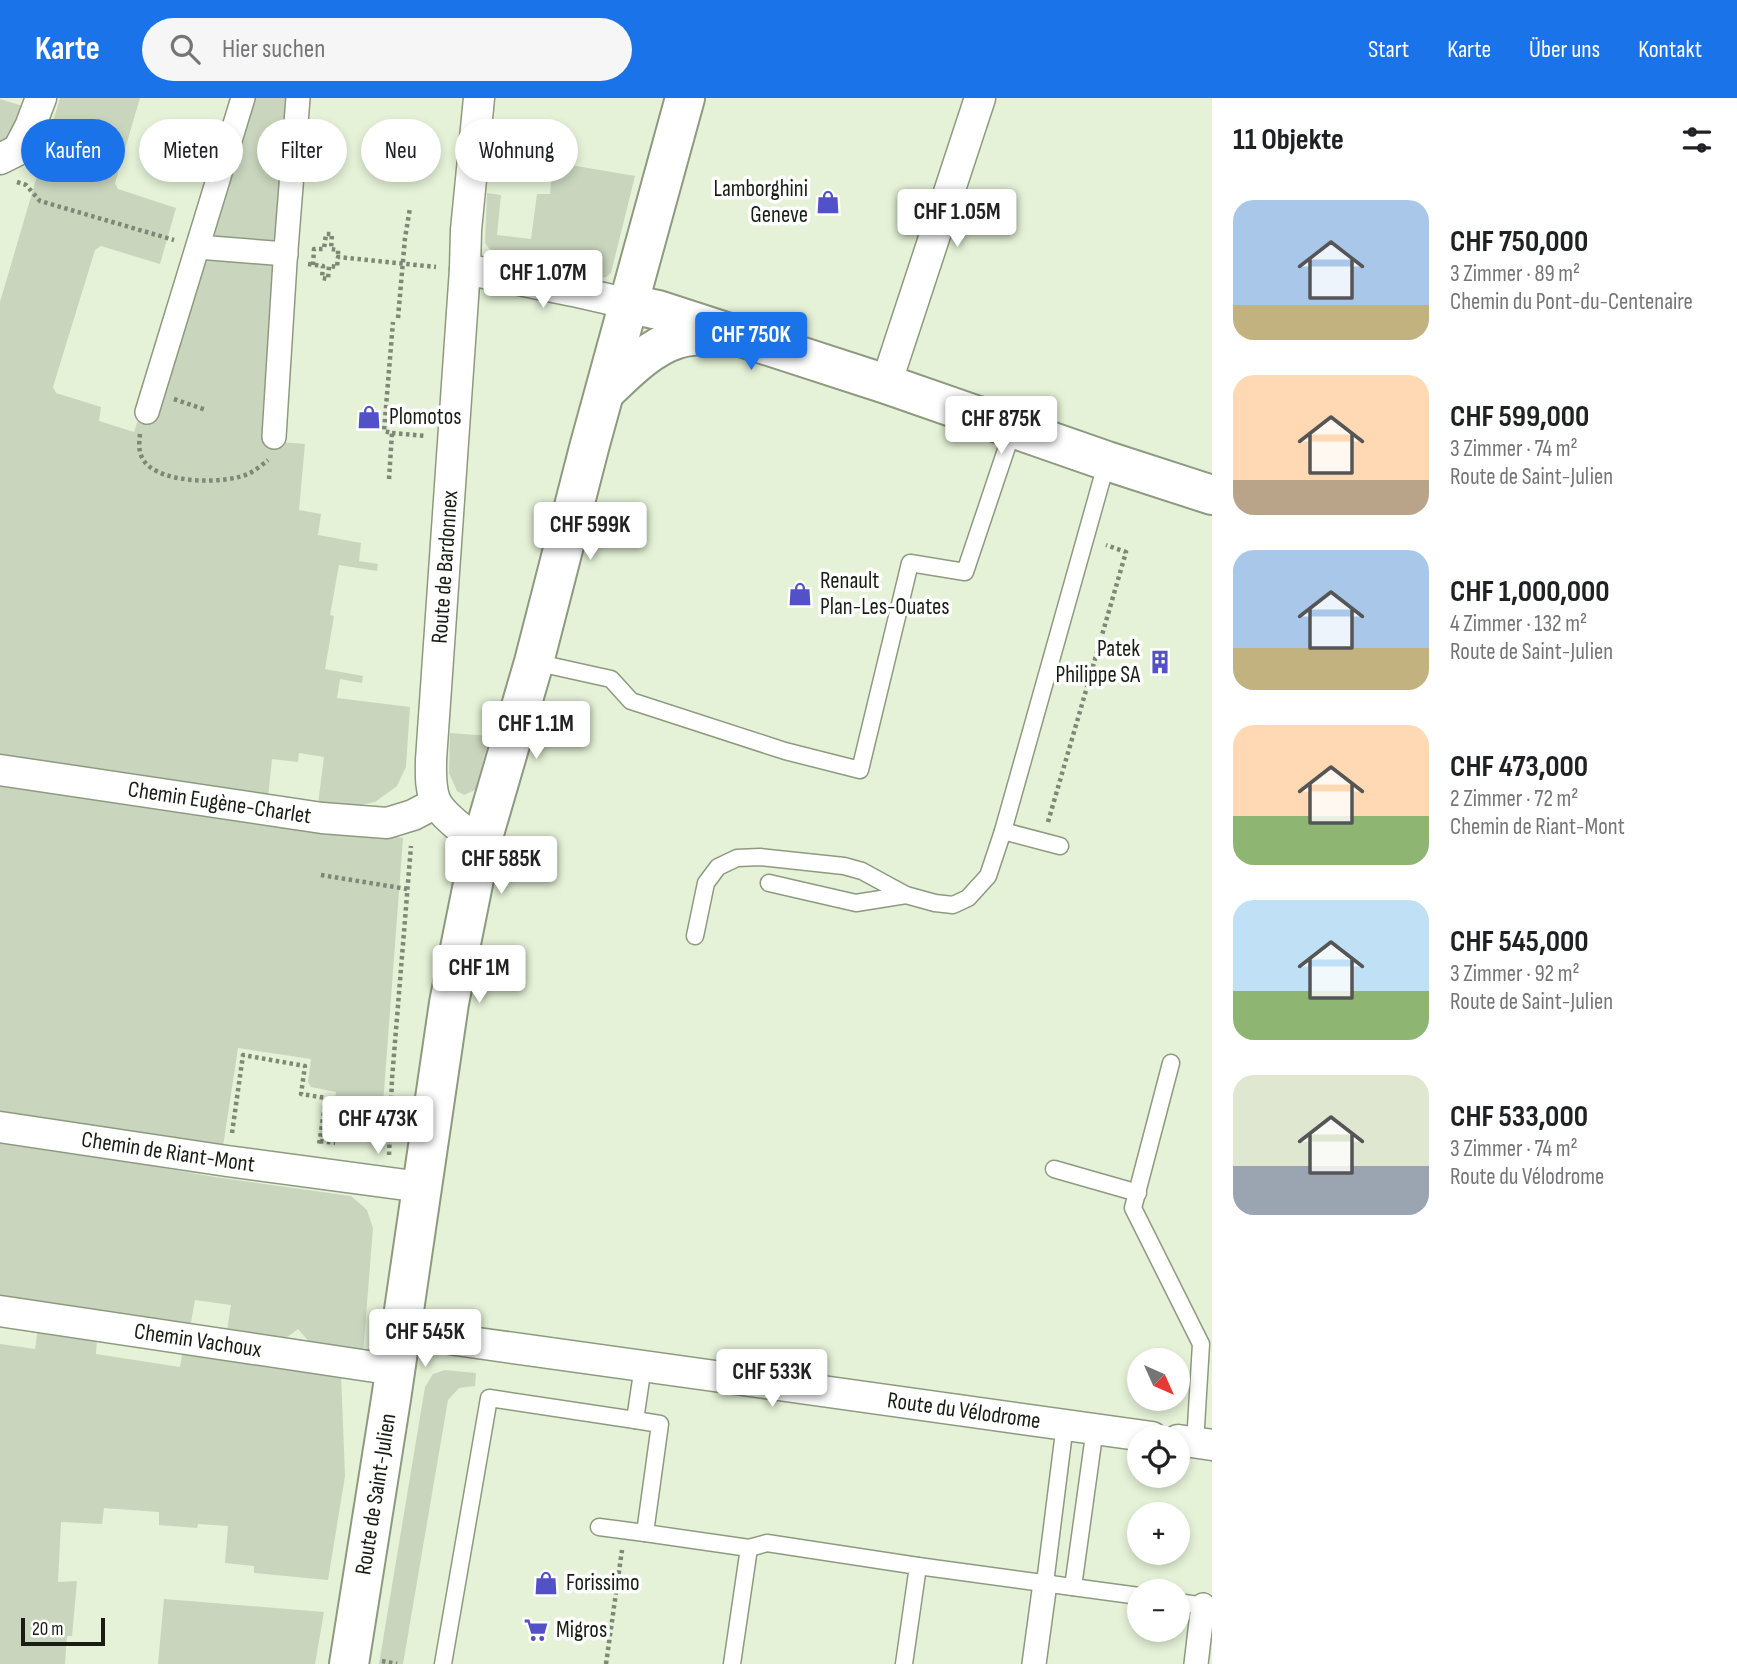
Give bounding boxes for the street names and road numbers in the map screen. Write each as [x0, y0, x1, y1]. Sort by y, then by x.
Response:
street label: Route de Bardonnex [426, 489, 464, 645]
street label: Chemin Eugène-Charlet [126, 775, 313, 830]
street label: Chemin de Riant-Mont [80, 1125, 257, 1179]
street label: Chemin Vachoux [132, 1317, 264, 1364]
street label: Route du Vélodrome [886, 1386, 1042, 1435]
street label: Route de Saint-Julien [349, 1411, 403, 1577]

